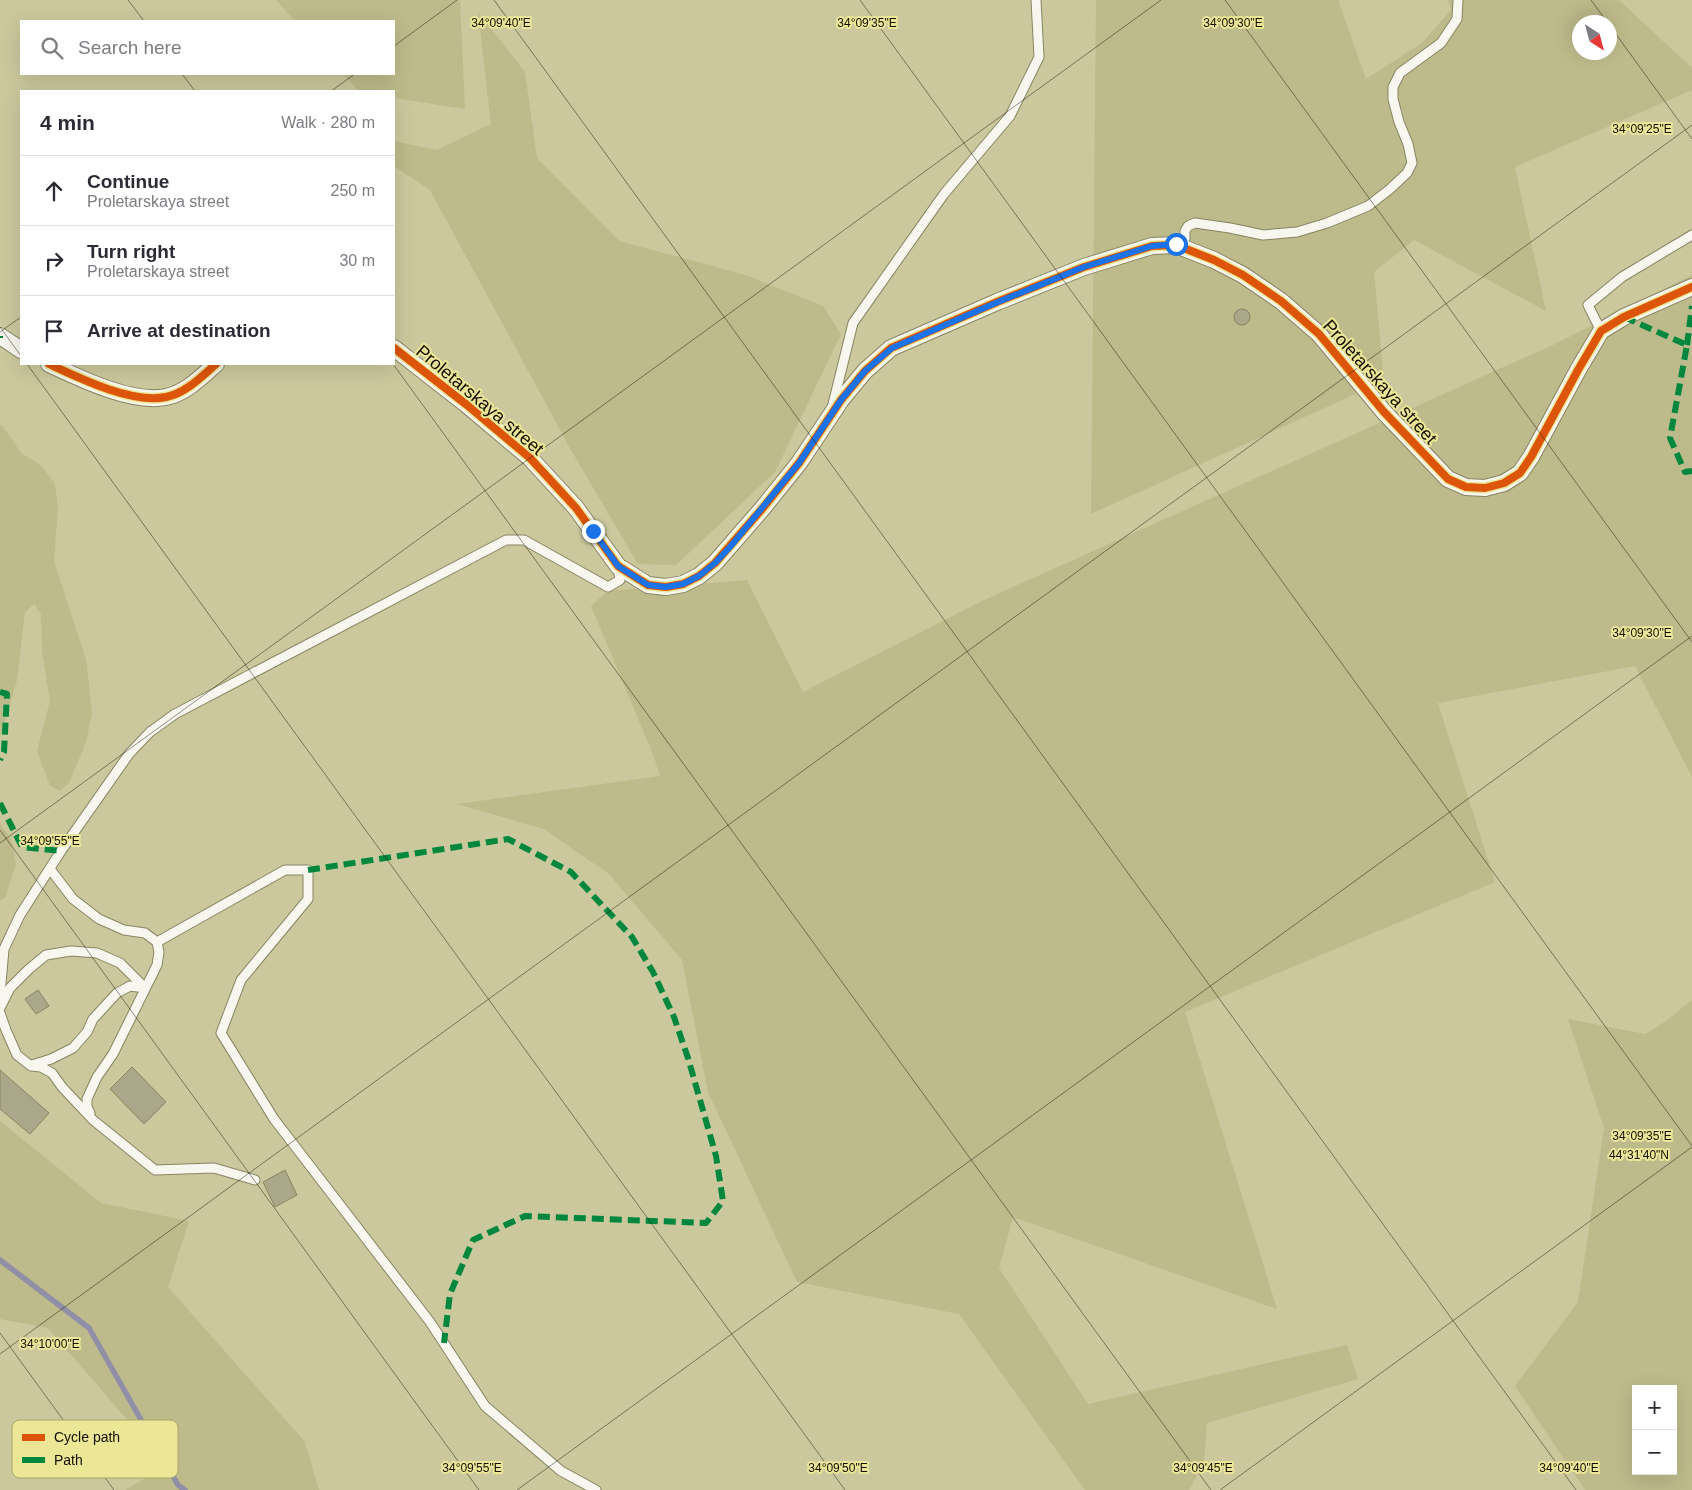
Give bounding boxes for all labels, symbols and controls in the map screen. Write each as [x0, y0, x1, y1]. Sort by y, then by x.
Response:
north arrow [1572, 15, 1617, 60]
text: 34°09'40"E [471, 16, 531, 30]
text: 34°09'35"E [837, 16, 897, 30]
text: 34°09'30"E [1203, 16, 1263, 30]
search box [20, 20, 395, 75]
icon: search [38, 34, 66, 62]
text: Search here [78, 37, 182, 58]
text: 4 min [40, 111, 95, 134]
text: Walk · 280 m [281, 114, 375, 131]
text: 34°09'25"E [1612, 122, 1672, 136]
text: Continue [87, 171, 169, 192]
icon: ahead [40, 177, 68, 205]
text: 250 m [331, 182, 375, 199]
text: Proletarskaya street [87, 193, 229, 210]
route start [1165, 233, 1188, 256]
text: Turn right [87, 241, 175, 262]
icon: right [40, 247, 68, 275]
text: 30 m [339, 252, 375, 269]
text: Proletarskaya street [87, 263, 229, 280]
street label: Proletarskaya street [1319, 316, 1441, 448]
icon: arrive [40, 317, 68, 345]
text: Arrive at destination [87, 320, 271, 341]
street label: Proletarskaya street [412, 341, 548, 459]
route end [582, 520, 605, 543]
text: 34°09'30"E [1612, 626, 1672, 640]
text: 34°09'55"E [20, 834, 80, 848]
text: 34°09'35"E [1612, 1129, 1672, 1143]
text: 44°31'40"N [1609, 1148, 1669, 1162]
text: 34°10'00"E [20, 1337, 80, 1351]
map controls [1632, 1385, 1677, 1475]
button: + [1632, 1385, 1677, 1430]
legend [12, 1420, 178, 1478]
text: Cycle path [54, 1429, 120, 1445]
button: − [1632, 1430, 1677, 1475]
text: Path [54, 1452, 83, 1468]
text: 34°09'55"E [442, 1461, 502, 1475]
text: 34°09'50"E [808, 1461, 868, 1475]
text: 34°09'45"E [1173, 1461, 1233, 1475]
text: 34°09'40"E [1539, 1461, 1599, 1475]

